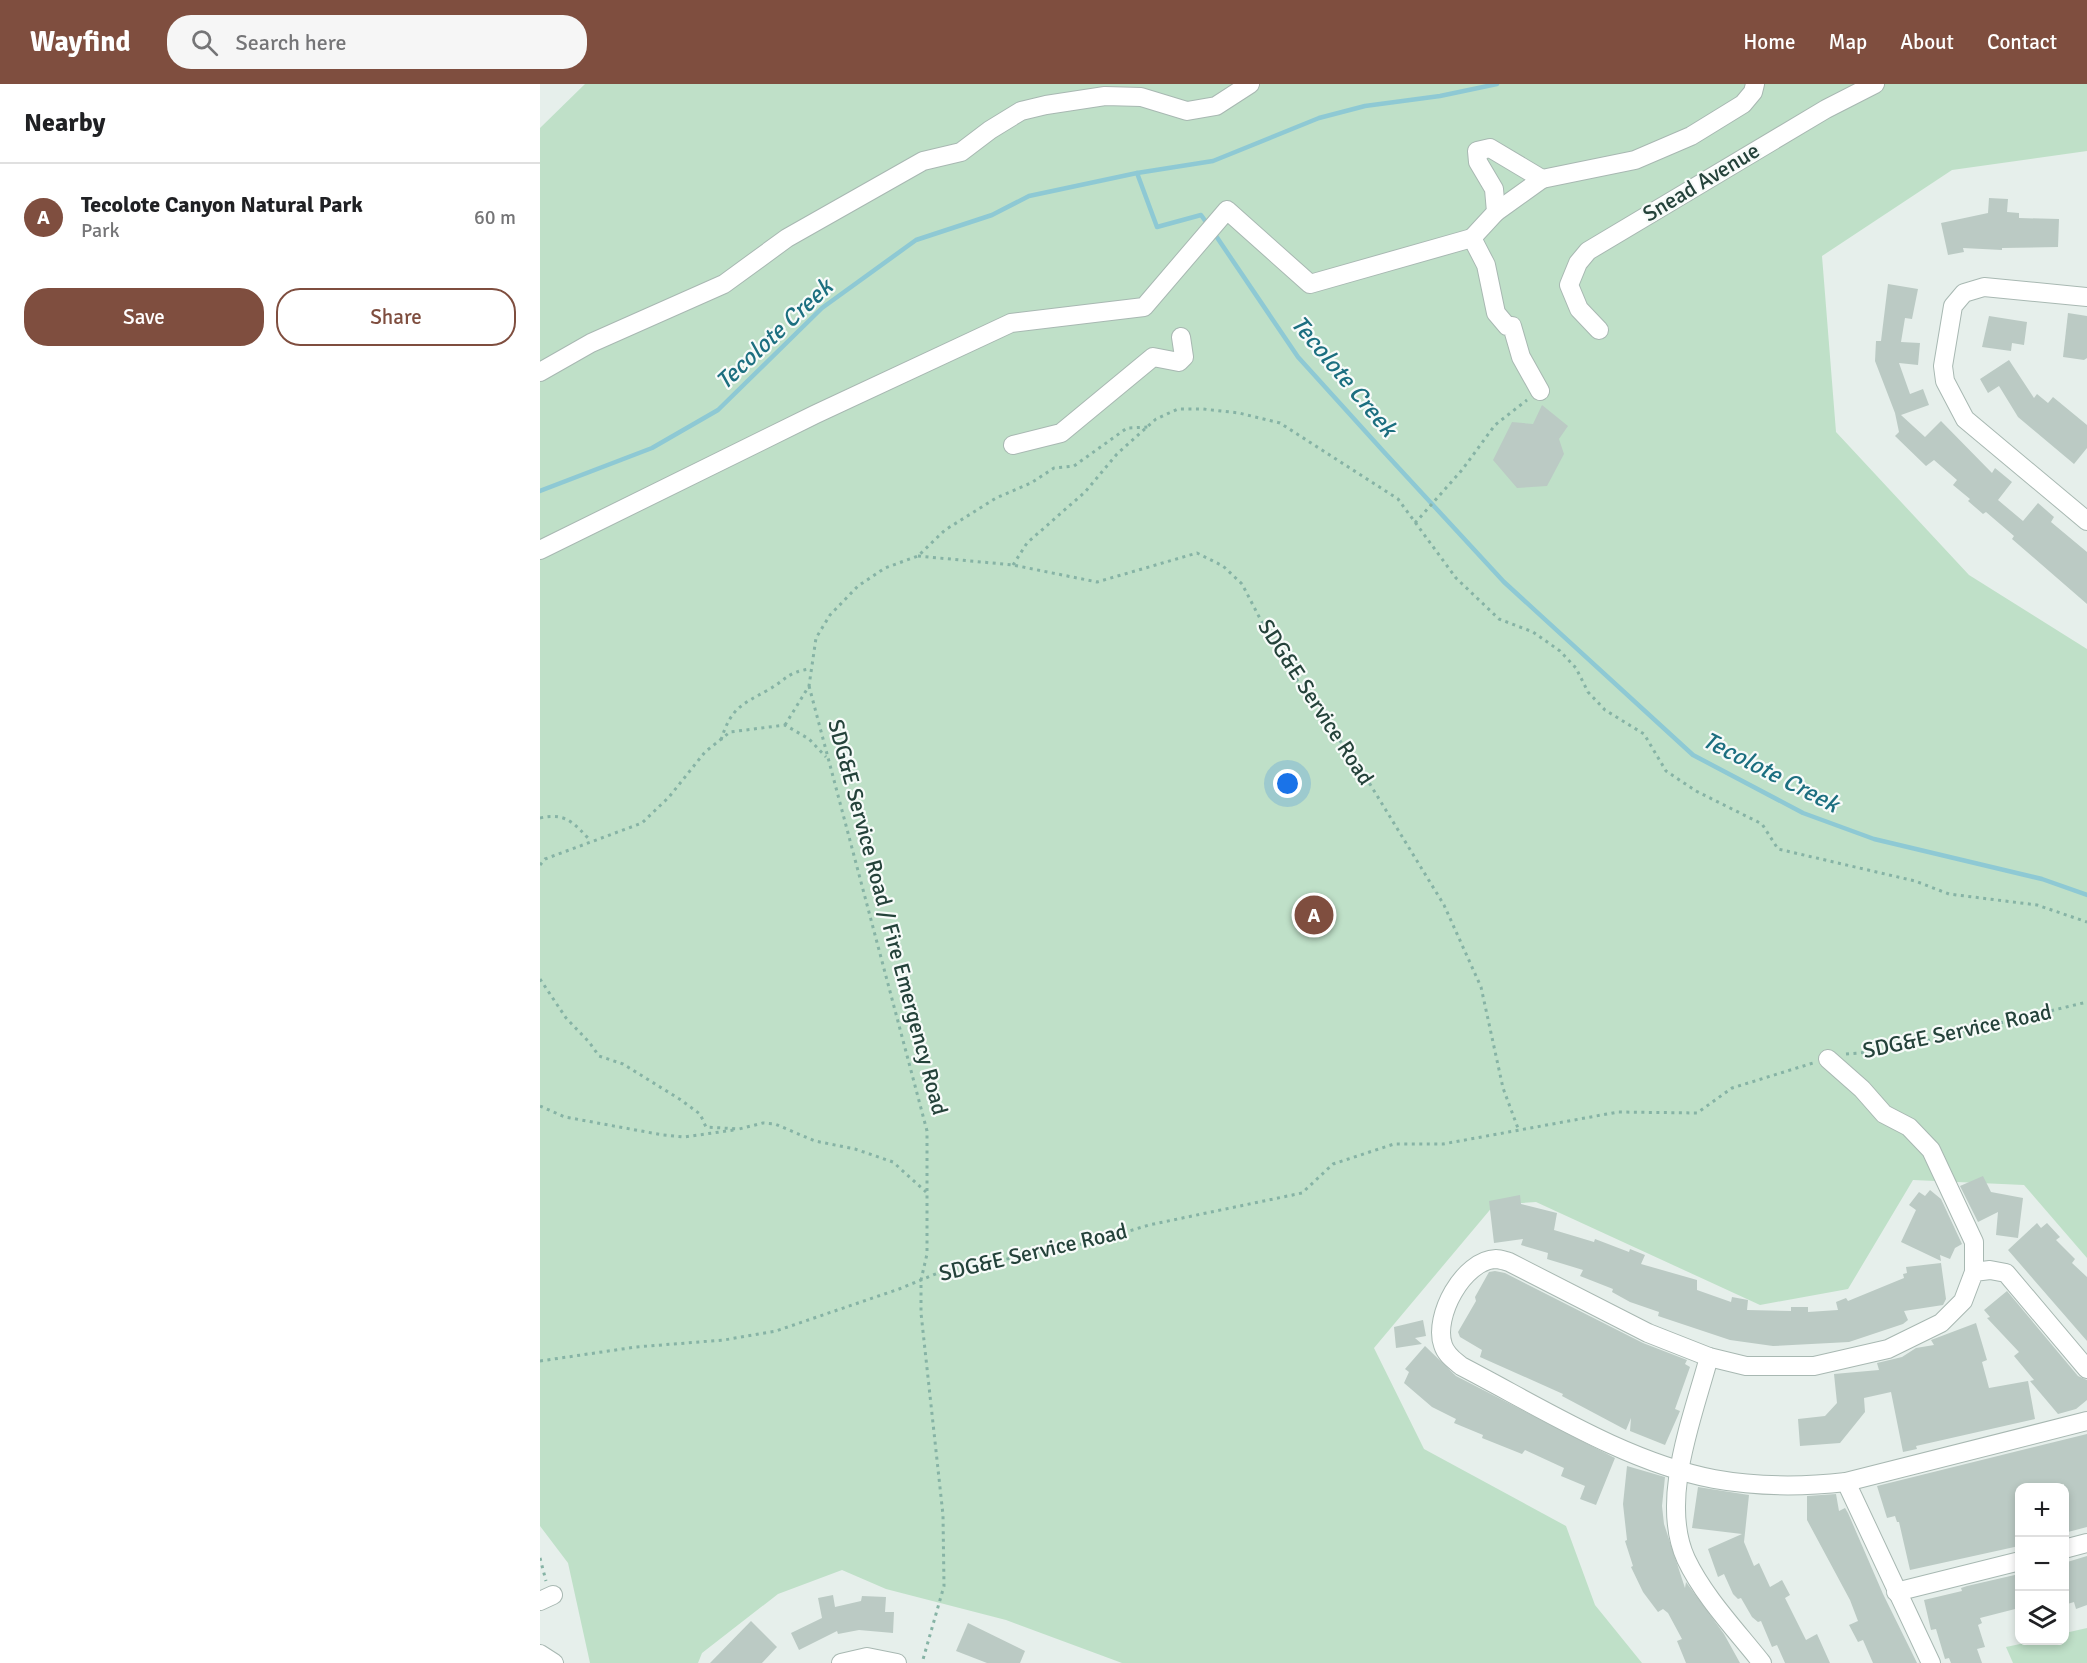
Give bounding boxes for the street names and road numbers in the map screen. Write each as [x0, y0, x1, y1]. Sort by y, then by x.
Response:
street label: Snead Avenue [1638, 137, 1764, 227]
street label: SDG&E Service Road [1252, 614, 1380, 790]
street label: SDG&E Service Road / Fire Emergency Road [822, 716, 954, 1118]
street label: SDG&E Service Road [1860, 998, 2054, 1064]
street label: SDG&E Service Road [936, 1217, 1130, 1287]

